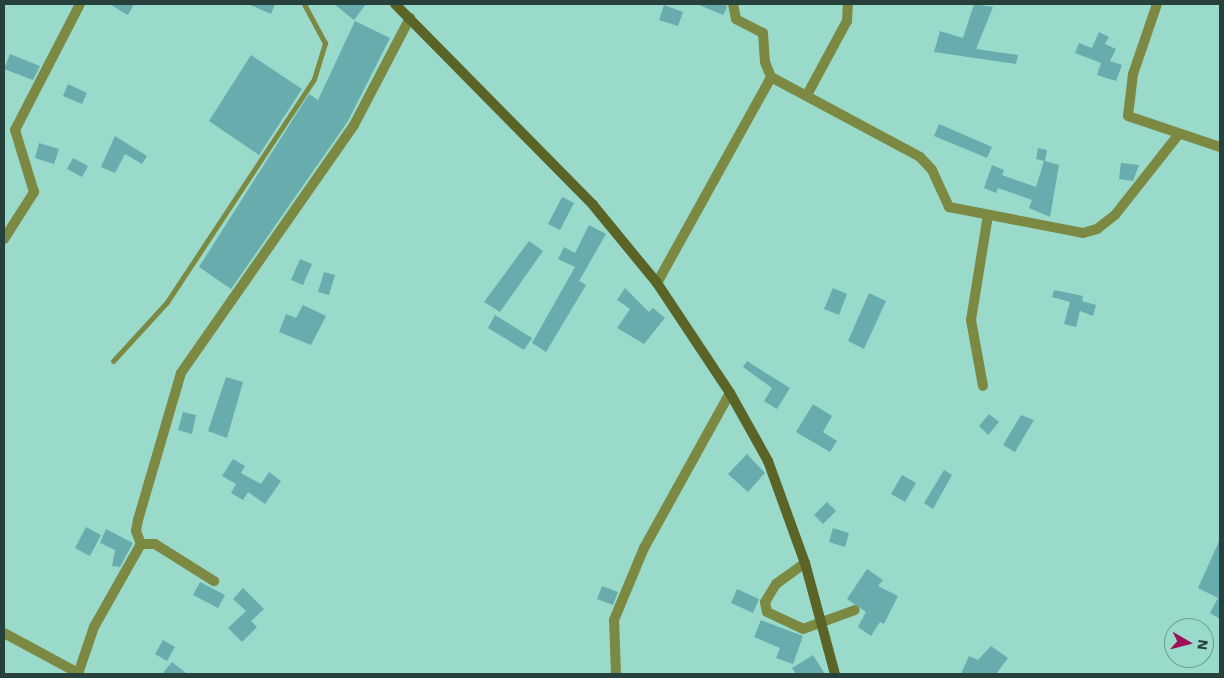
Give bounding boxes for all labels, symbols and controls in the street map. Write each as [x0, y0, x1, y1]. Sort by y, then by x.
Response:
north arrow [1164, 618, 1214, 668]
text: N [1194, 639, 1212, 651]

